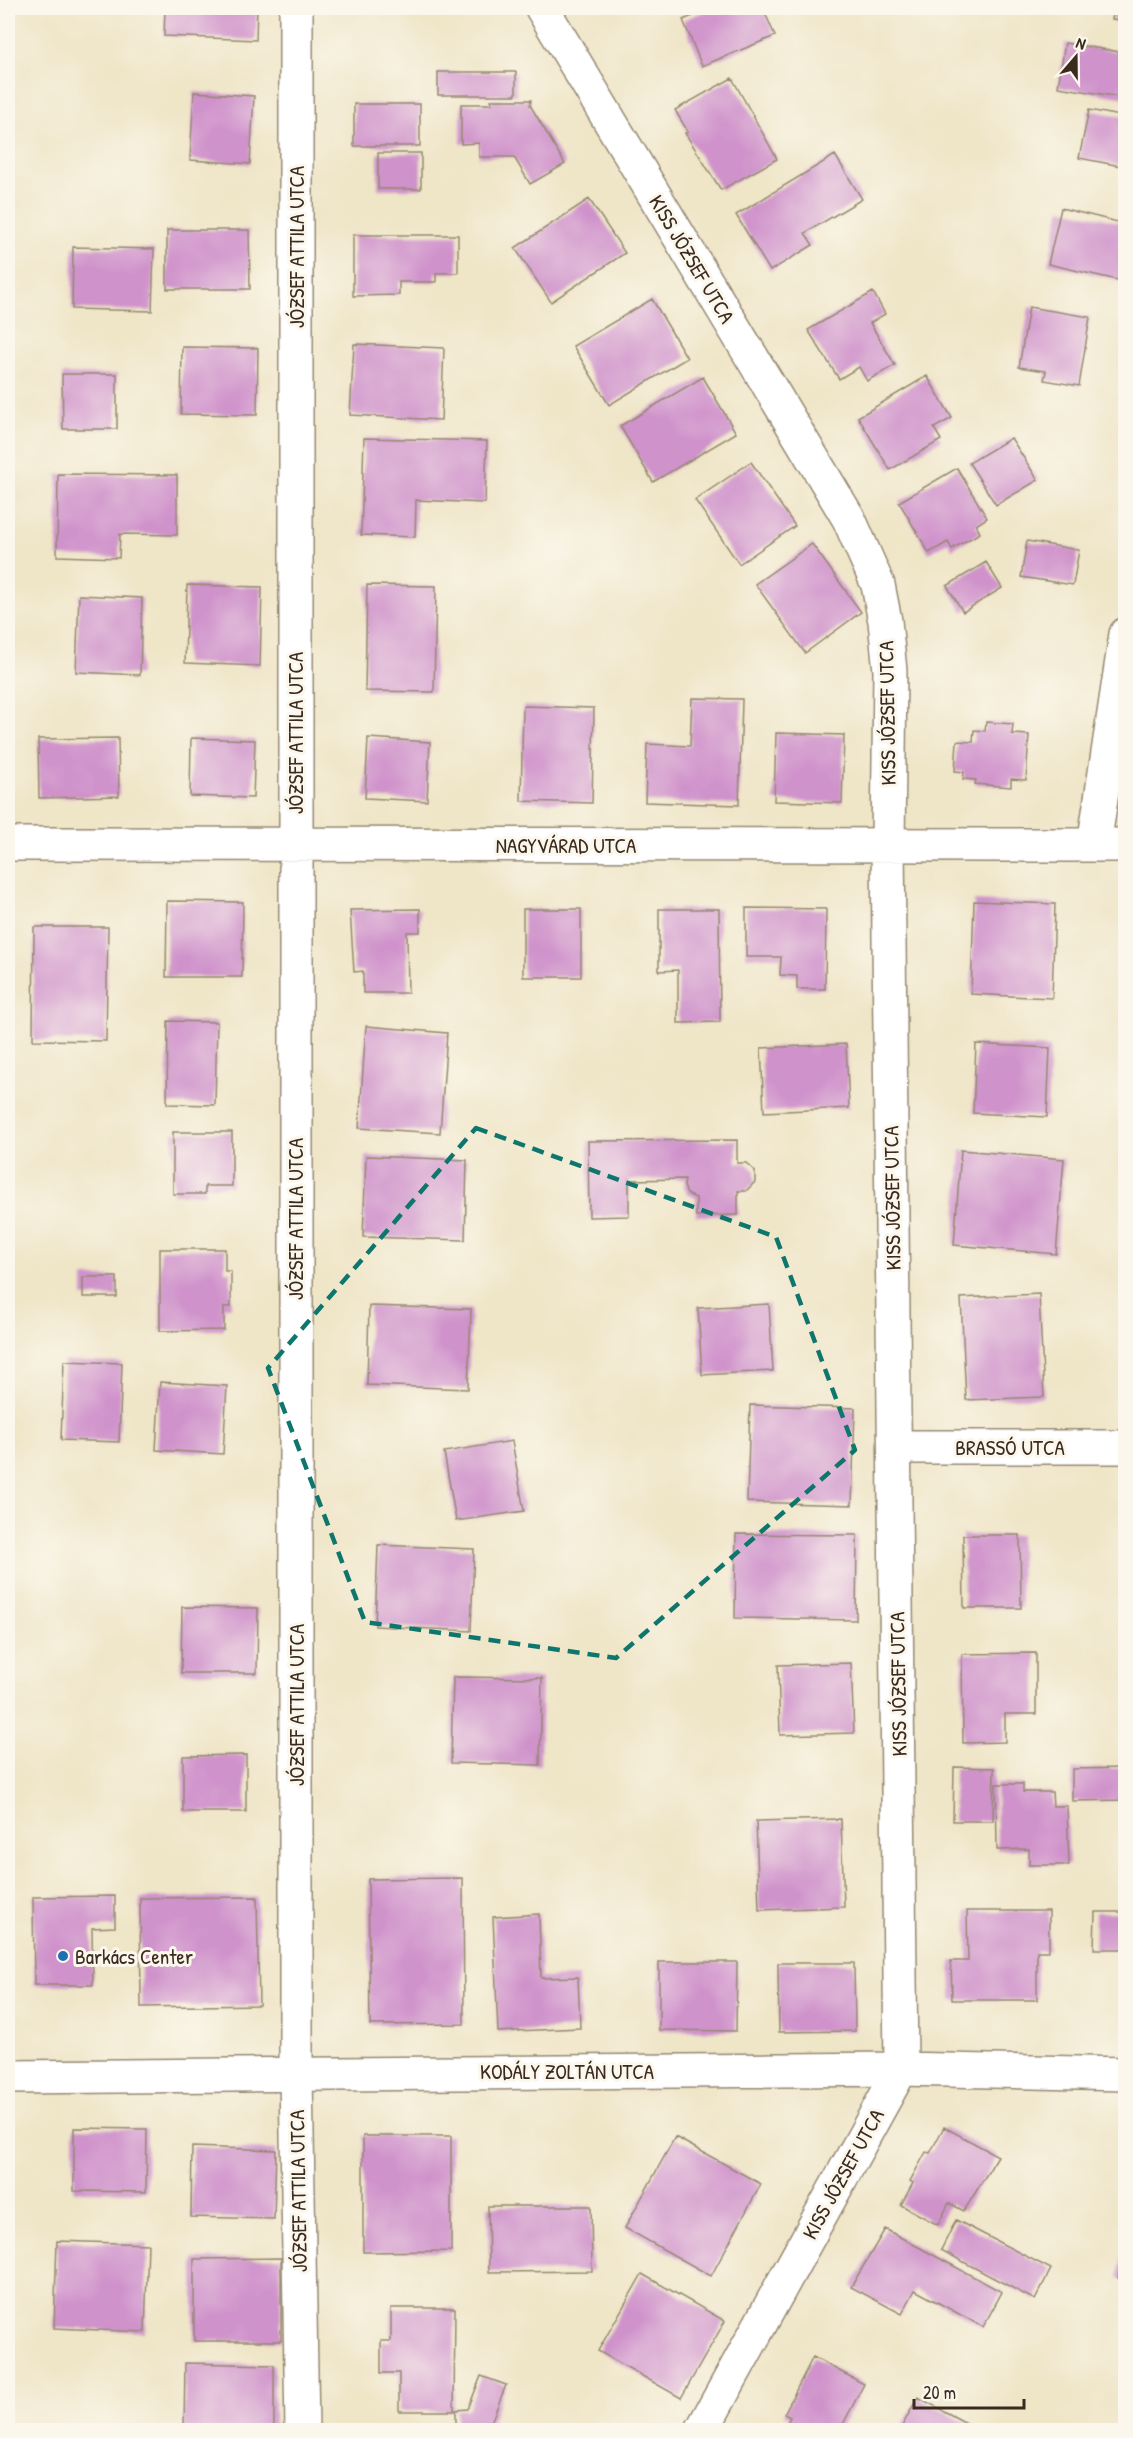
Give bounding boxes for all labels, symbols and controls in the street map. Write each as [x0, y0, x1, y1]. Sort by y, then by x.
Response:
north arrow [1046, 27, 1106, 87]
text: N [1073, 31, 1089, 55]
street label: JÓZSEF ATTILA UTCA [282, 166, 311, 328]
street label: KISS JÓZSEF UTCA [642, 189, 742, 329]
street label: KISS JÓZSEF UTCA [871, 640, 903, 786]
street label: JÓZSEF ATTILA UTCA [281, 652, 310, 814]
street label: NAGYVÁRAD UTCA [496, 831, 636, 860]
street label: KISS JÓZSEF UTCA [876, 1125, 908, 1271]
street label: JÓZSEF ATTILA UTCA [281, 1138, 310, 1300]
street label: BRASSÓ UTCA [955, 1433, 1065, 1462]
street label: KISS JÓZSEF UTCA [882, 1611, 914, 1757]
street label: JÓZSEF ATTILA UTCA [282, 1624, 311, 1786]
place label: Barkács Center [75, 1942, 193, 1971]
marker: Barkács Center [56, 1949, 70, 1963]
street label: KODÁLY ZOLTÁN UTCA [480, 2057, 654, 2086]
street label: KISS JÓZSEF UTCA [795, 2104, 891, 2244]
street label: JÓZSEF ATTILA UTCA [282, 2109, 314, 2273]
scale bar [914, 2372, 1024, 2410]
text: 20 m [923, 2380, 956, 2405]

